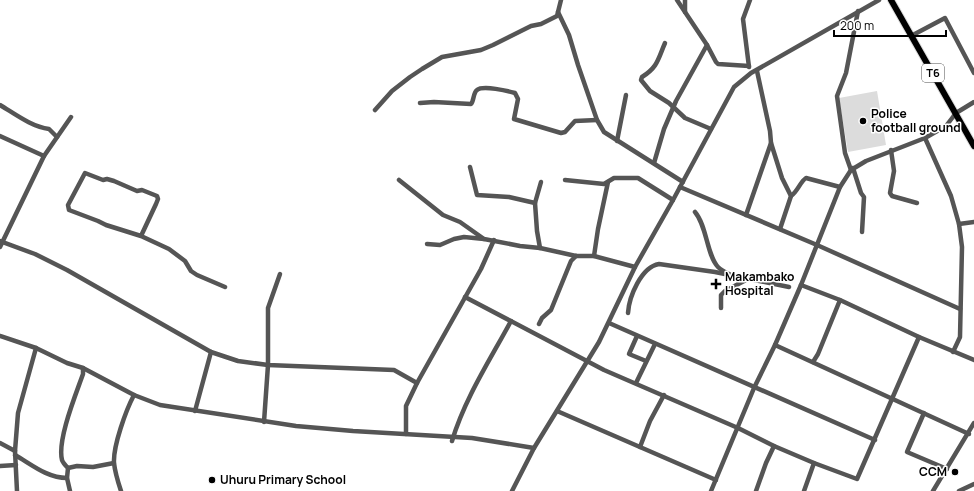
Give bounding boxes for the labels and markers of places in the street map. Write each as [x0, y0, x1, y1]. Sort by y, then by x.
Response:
place label: Police football ground [871, 105, 961, 136]
marker: Police football ground [858, 116, 868, 126]
place label: Makambako Hospital [725, 268, 794, 299]
marker: Makambako Hospital [710, 278, 722, 290]
place label: CCM [919, 463, 947, 480]
marker: CCM [950, 467, 960, 477]
place label: Uhuru Primary School [220, 471, 346, 488]
marker: Uhuru Primary School [207, 475, 217, 485]

